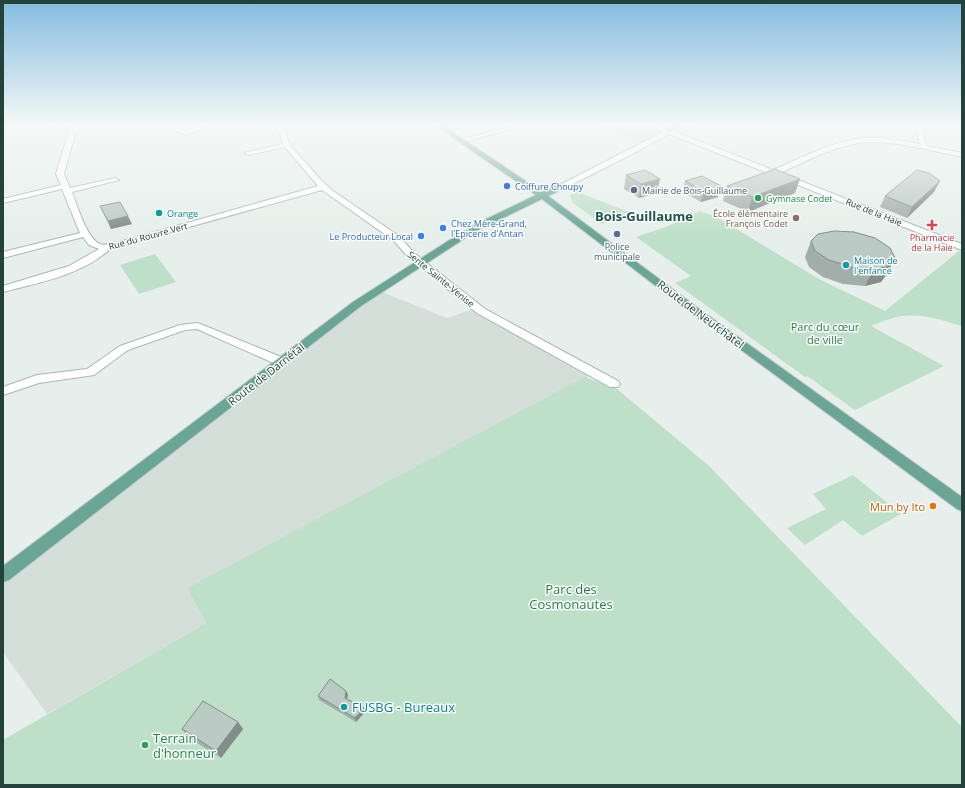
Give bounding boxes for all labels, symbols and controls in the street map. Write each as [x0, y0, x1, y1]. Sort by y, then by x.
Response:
place label: Coiffure Choupy [515, 180, 584, 193]
marker: Coiffure Choupy [502, 181, 512, 191]
place label: Mairie de Bois-Guillaume [642, 184, 747, 197]
marker: Mairie de Bois-Guillaume [629, 185, 639, 195]
place label: Gymnase Codet [766, 192, 832, 205]
marker: Gymnase Codet [753, 193, 763, 203]
street label: Rue de la Haie [844, 195, 904, 229]
place label: Orange [167, 207, 198, 220]
district label: Bois-Guillaume [595, 207, 693, 225]
place label: École élémentaire François Codet [713, 207, 788, 230]
marker: Orange [154, 208, 164, 218]
marker: École élémentaire François Codet [791, 213, 801, 223]
place label: Chez Mère-Grand, l'Epicerie d'Antan [451, 217, 527, 240]
street label: Rue du Rouvre Vert [107, 219, 189, 253]
marker: Pharmacie de la Haie [927, 220, 937, 230]
marker: Chez Mère-Grand, l'Epicerie d'Antan [438, 223, 448, 233]
marker: Police municipale [612, 229, 622, 239]
place label: Le Producteur Local [330, 230, 413, 243]
marker: Le Producteur Local [416, 231, 426, 241]
place label: Pharmacie de la Haie [910, 231, 954, 254]
place label: Police municipale [594, 240, 640, 263]
street label: Sente Sainte-Venise [405, 248, 477, 310]
place label: Maison de l'enfance [854, 254, 898, 277]
marker: Maison de l'enfance [841, 260, 851, 270]
street label: Route de Neufchâtel [655, 276, 747, 352]
park label: Parc du cœur de ville [791, 319, 860, 347]
street label: Route de Darnétal [225, 339, 307, 409]
place label: Mun by Ito [870, 499, 925, 514]
marker: Mun by Ito [928, 501, 938, 511]
park label: Parc des Cosmonautes [529, 580, 613, 613]
place label: FUSBG - Bureaux [352, 698, 455, 716]
marker: FUSBG - Bureaux [339, 702, 349, 712]
place label: Terrain d'honneur [153, 729, 217, 762]
marker: Terrain d'honneur [140, 740, 150, 750]

